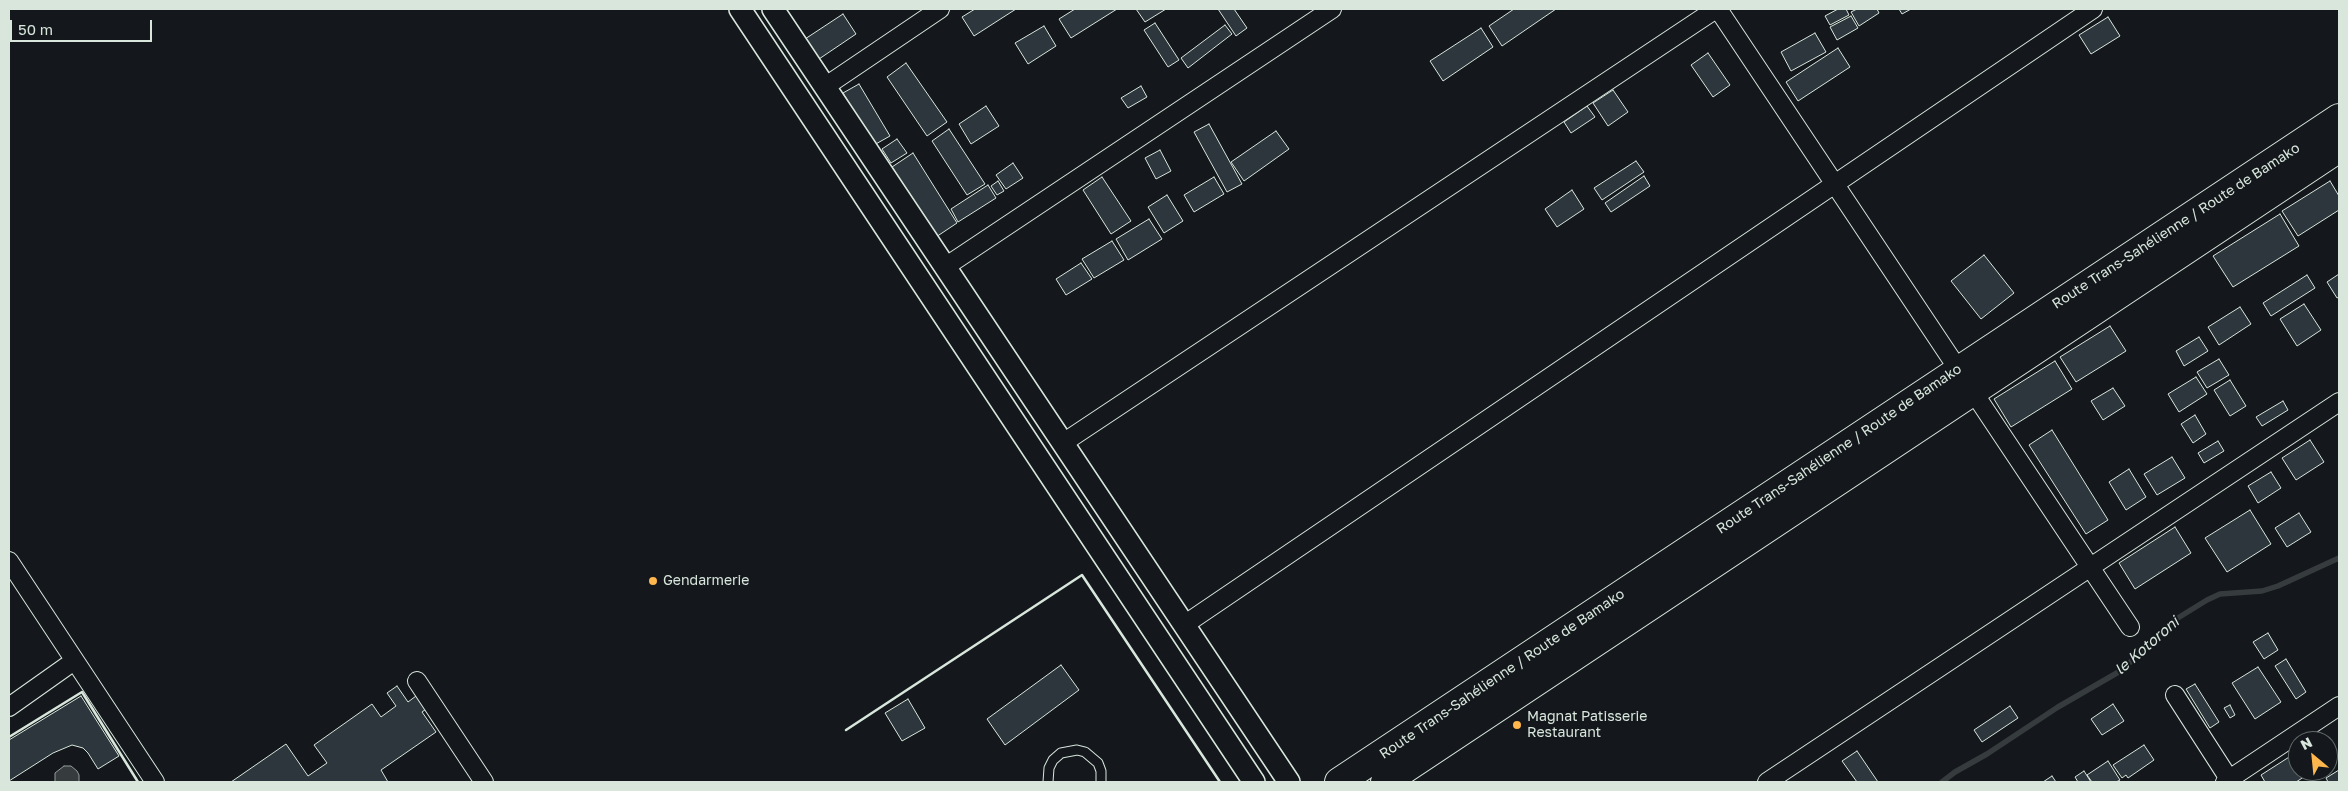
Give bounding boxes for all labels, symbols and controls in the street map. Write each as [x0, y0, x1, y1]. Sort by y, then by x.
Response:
scale bar [12, 10, 155, 42]
text: 50 m [18, 20, 53, 38]
street label: Route Trans-Sahélienne / Route de Bamako [2049, 139, 2303, 313]
street label: Route Trans-Sahélienne / Route de Bamako [1713, 360, 1965, 538]
place label: Gendarmerie [663, 573, 749, 589]
marker: Gendarmerie [647, 575, 659, 587]
street label: Route Trans-Sahélienne / Route de Bamako [1376, 585, 1628, 763]
water label: le Kotoroni [2111, 613, 2183, 679]
place label: Magnat Patisserie Restaurant [1527, 709, 1647, 742]
marker: Magnat Patisserie Restaurant [1511, 719, 1523, 731]
north arrow [2288, 731, 2338, 781]
text: N [2297, 733, 2315, 753]

